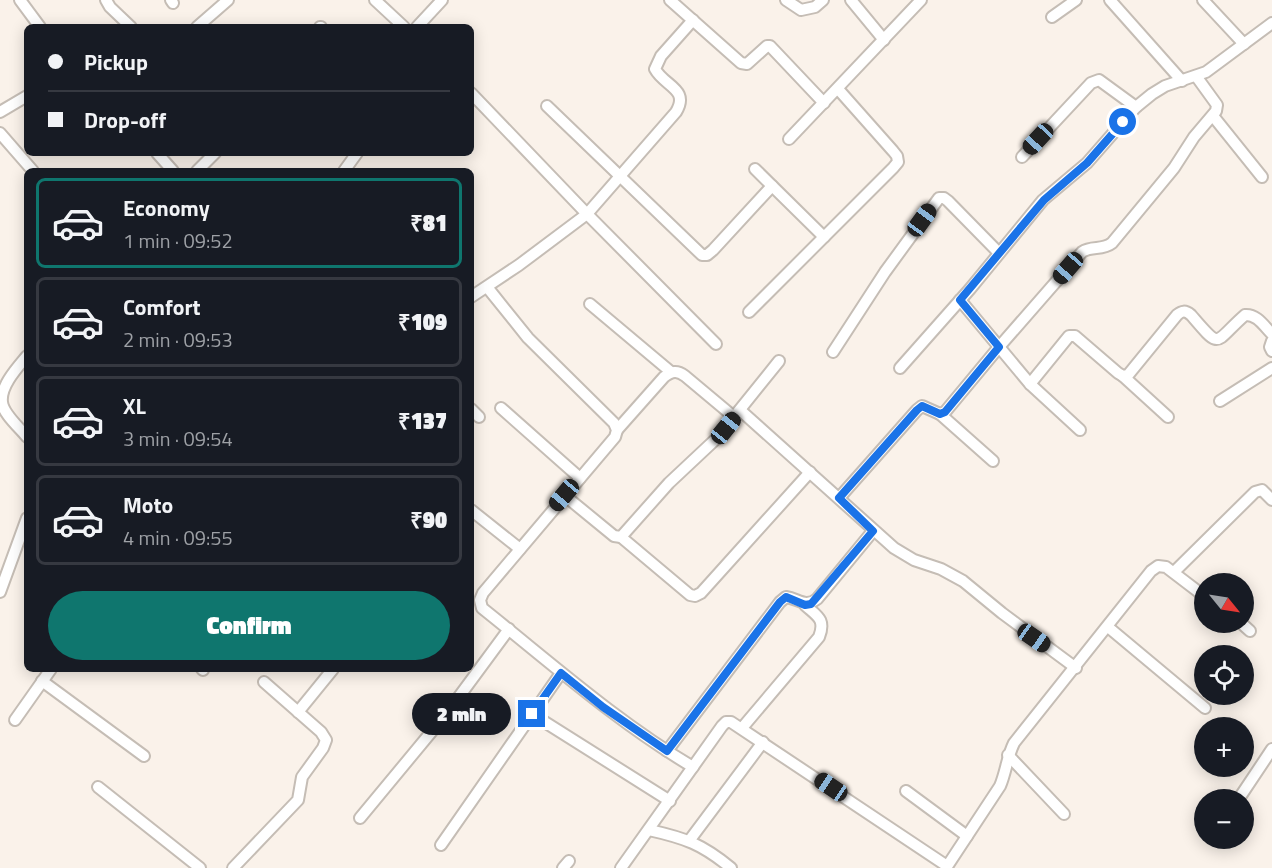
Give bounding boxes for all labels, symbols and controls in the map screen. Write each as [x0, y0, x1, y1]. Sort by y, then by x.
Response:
text: Pickup [84, 45, 148, 79]
text: Drop-off [84, 103, 166, 137]
route start [1109, 108, 1136, 135]
car [1019, 120, 1057, 158]
text: Economy [123, 191, 210, 225]
icon: car [51, 196, 105, 250]
car [904, 200, 940, 240]
text: ₹81 [410, 206, 447, 240]
text: 1 min · 09:52 [123, 225, 233, 256]
car [1049, 249, 1087, 287]
text: Comfort [123, 290, 201, 324]
icon: car [51, 295, 105, 349]
text: ₹109 [398, 305, 447, 339]
text: 2 min · 09:53 [123, 324, 233, 355]
text: XL [123, 389, 146, 423]
icon: car [51, 394, 105, 448]
text: ₹137 [398, 404, 447, 438]
car [708, 408, 744, 448]
text: 3 min · 09:54 [123, 423, 233, 454]
car [546, 475, 582, 515]
text: Moto [123, 488, 173, 522]
icon: car [51, 493, 105, 547]
text: ₹90 [410, 503, 447, 537]
text: 4 min · 09:55 [123, 522, 233, 553]
north arrow [1194, 573, 1254, 633]
map controls [1194, 573, 1254, 849]
button: Confirm [48, 591, 450, 660]
car [1014, 620, 1054, 656]
button: locate [1194, 645, 1254, 705]
callout: 2 min [412, 693, 511, 735]
text: 2 min [437, 698, 486, 729]
route end [518, 700, 545, 727]
button: + [1194, 717, 1254, 777]
car [811, 769, 851, 805]
button: − [1194, 789, 1254, 849]

